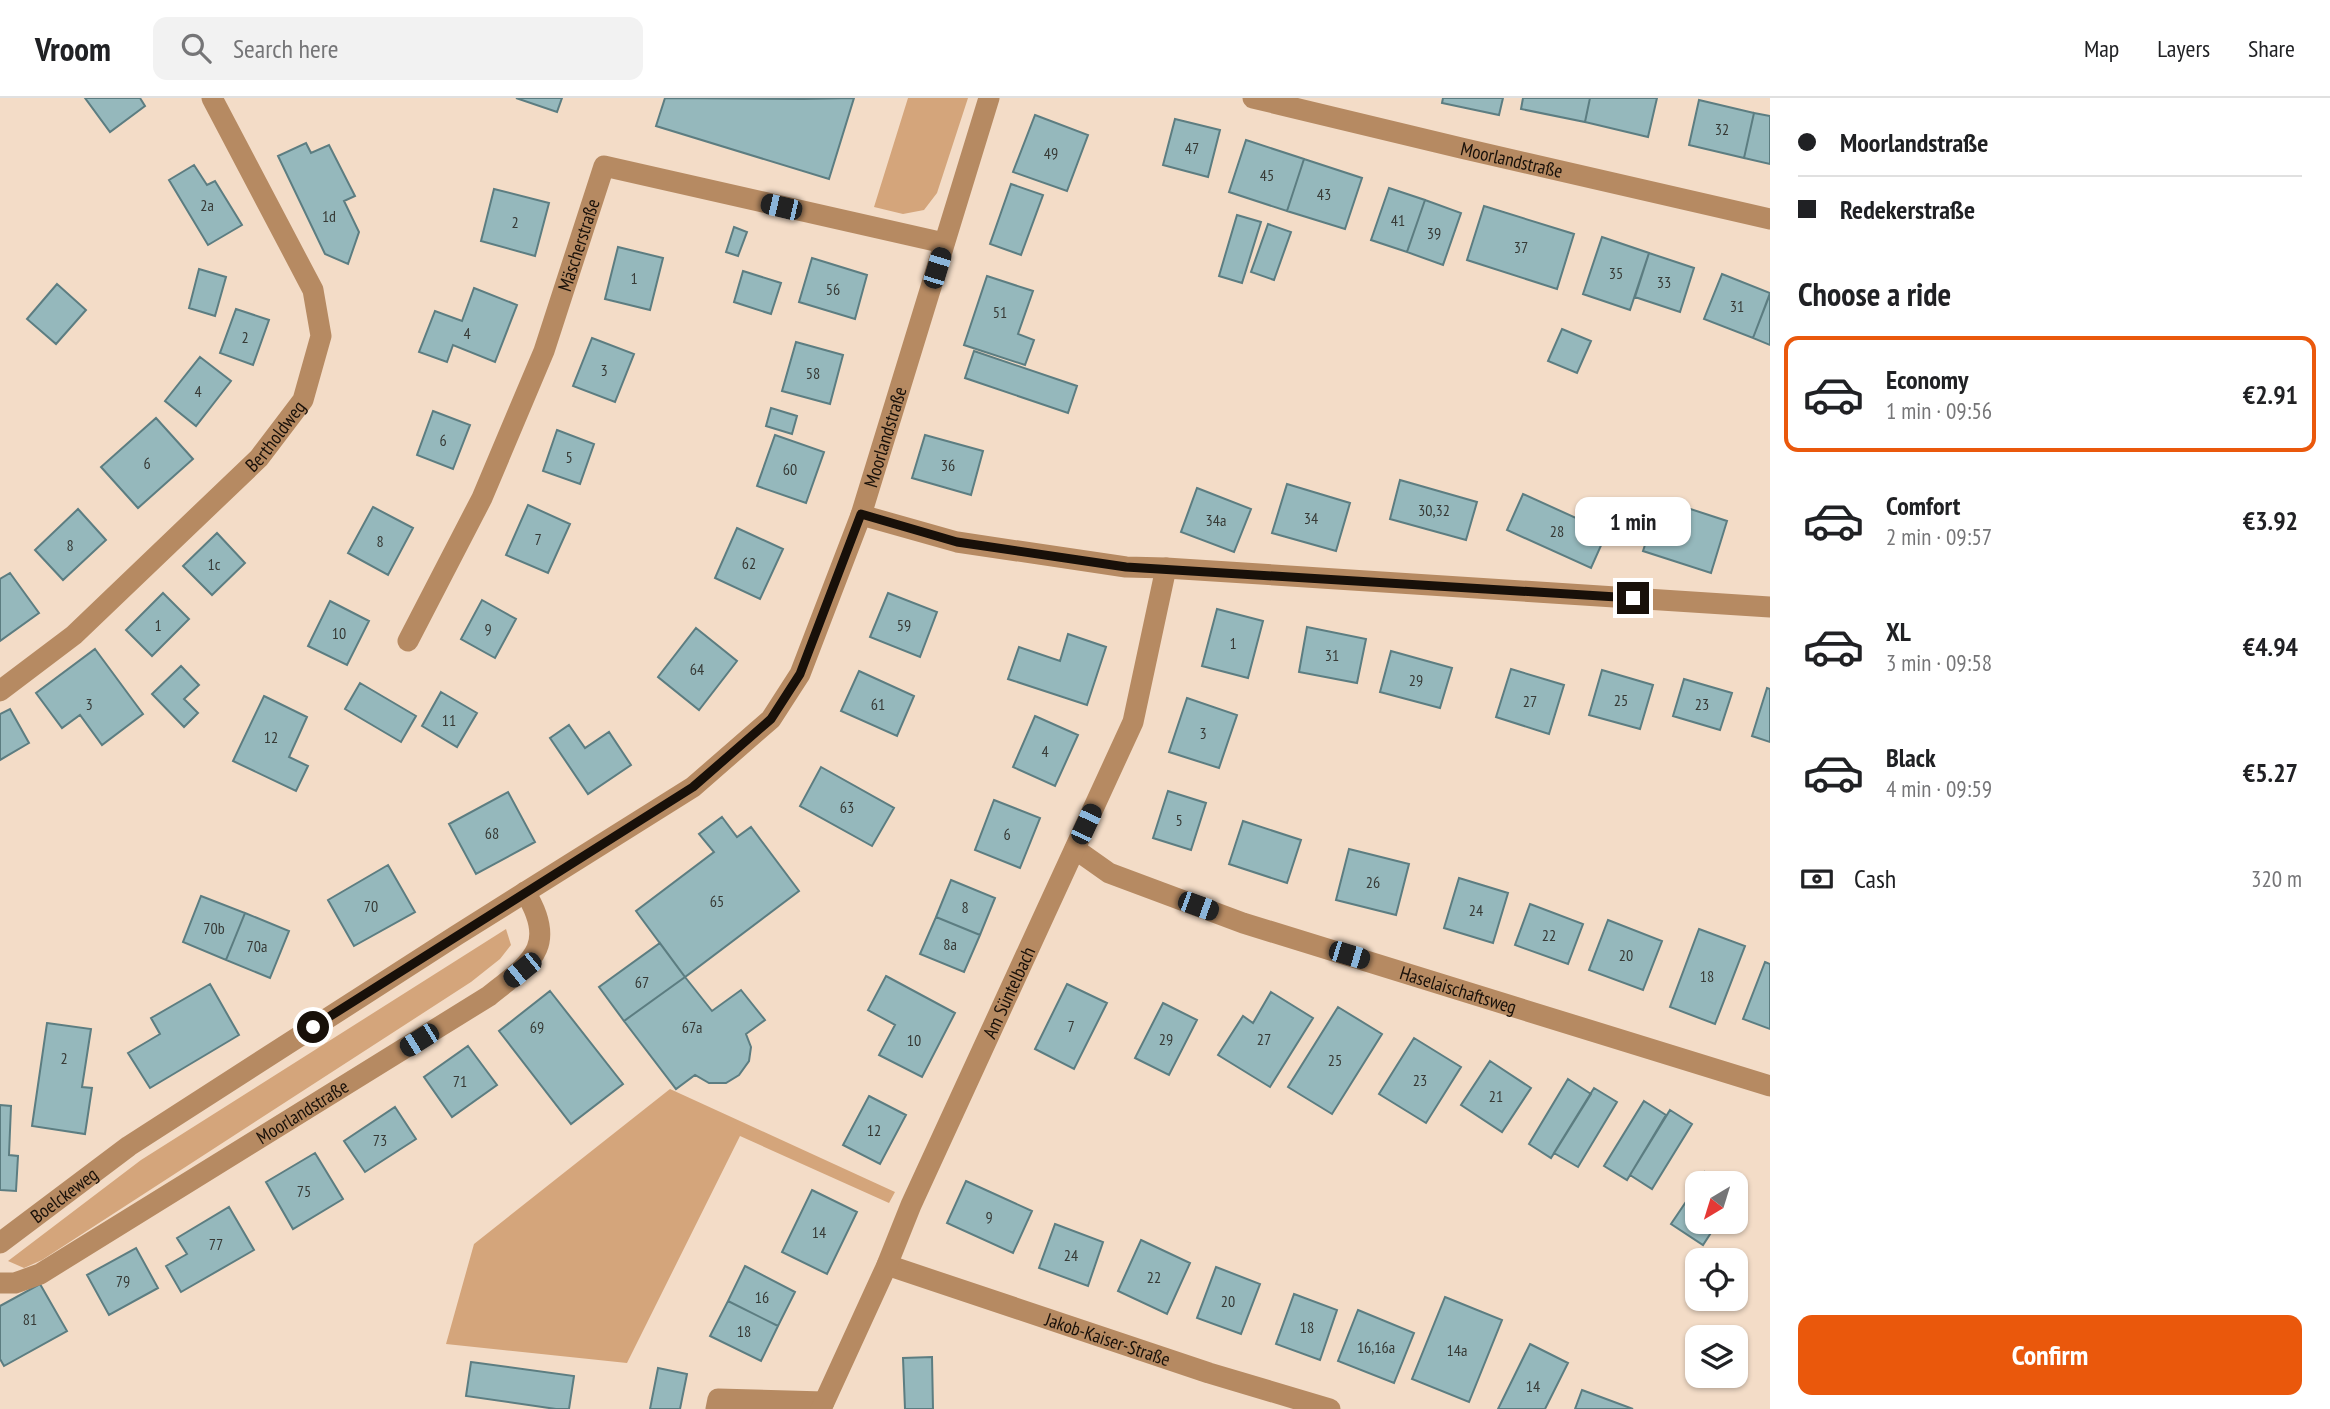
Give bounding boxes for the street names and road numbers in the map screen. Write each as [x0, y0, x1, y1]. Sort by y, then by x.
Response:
street label: Moorlandstraße [1458, 136, 1565, 183]
street label: Mäscherstraße [552, 195, 605, 294]
street label: Moorlandstraße [858, 384, 912, 490]
street label: Bertholdweg [240, 396, 310, 477]
street label: Am Süntelbach [977, 943, 1040, 1042]
street label: Haselaischaftsweg [1397, 960, 1520, 1019]
street label: Moorlandstraße [252, 1074, 353, 1149]
street label: Boelckeweg [26, 1162, 102, 1228]
street label: Jakob-Kaiser-Straße [1041, 1307, 1174, 1371]

